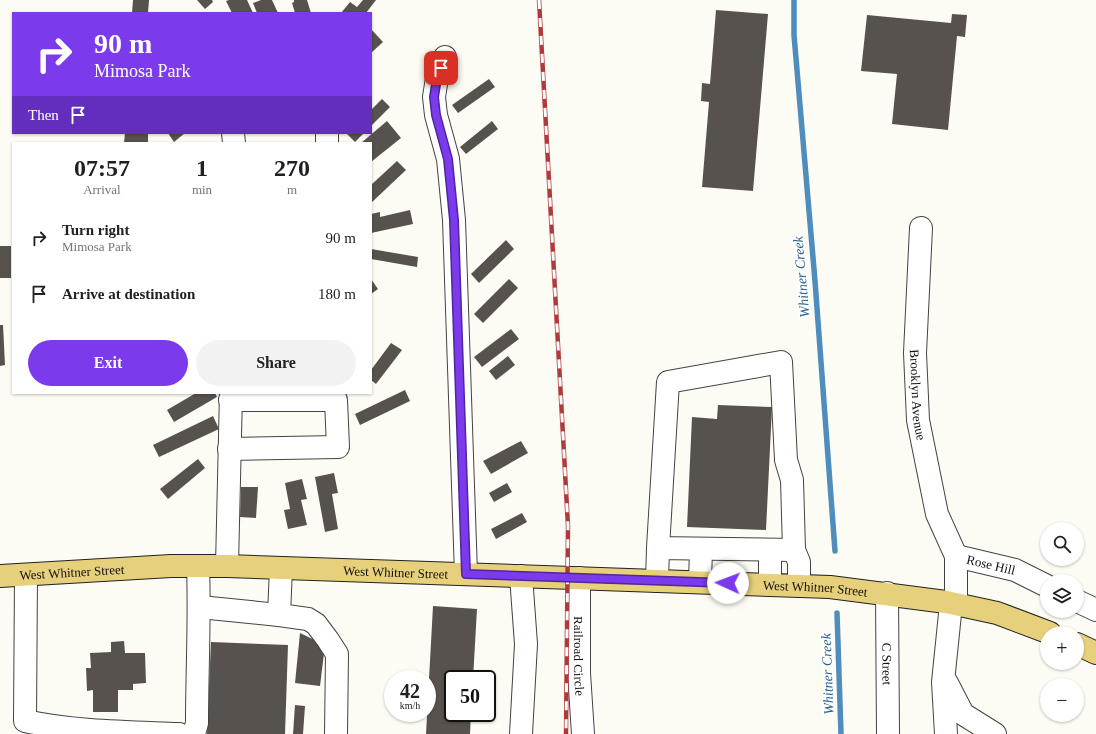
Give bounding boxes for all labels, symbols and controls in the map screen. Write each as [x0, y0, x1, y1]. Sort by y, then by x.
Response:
icon: right [28, 28, 80, 80]
text: 90 m [94, 28, 152, 59]
pin [424, 51, 458, 85]
icon: arrive [430, 57, 452, 79]
text: Mimosa Park [94, 61, 191, 81]
icon: arrive [67, 104, 89, 126]
text: Then [28, 107, 59, 123]
text: 07:57 [74, 155, 130, 181]
text: 1 [196, 155, 208, 181]
text: 270 [274, 155, 310, 181]
text: Arrival [83, 182, 121, 197]
text: min [192, 182, 212, 197]
text: m [287, 182, 297, 197]
text: Turn right [62, 222, 129, 238]
icon: right [28, 227, 50, 249]
text: 90 m [326, 230, 356, 246]
water label: Whitner Creek [790, 235, 813, 318]
text: Mimosa Park [62, 239, 132, 254]
icon: arrive [28, 283, 50, 305]
text: Arrive at destination [62, 286, 195, 302]
text: 180 m [318, 286, 356, 302]
button: Exit [28, 340, 188, 386]
button: Share [196, 340, 356, 386]
street label: Brooklyn Avenue [907, 349, 929, 442]
map controls [1040, 522, 1084, 722]
button: search [1040, 522, 1084, 566]
street label: Rose Hill [965, 552, 1017, 578]
street label: West Whitner Street [19, 562, 125, 583]
position arrow [707, 562, 749, 604]
street label: West Whitner Street [343, 563, 449, 582]
button: layers [1040, 574, 1084, 618]
street label: West Whitner Street [763, 578, 869, 600]
street label: Railroad Circle [571, 616, 588, 697]
button: + [1040, 626, 1084, 670]
water label: Whitner Creek [819, 632, 836, 715]
street label: C Street [879, 643, 895, 686]
speed limit sign: 50 [444, 670, 496, 722]
button: − [1040, 678, 1084, 722]
text: 42 [400, 680, 420, 702]
text: km/h [400, 700, 420, 711]

